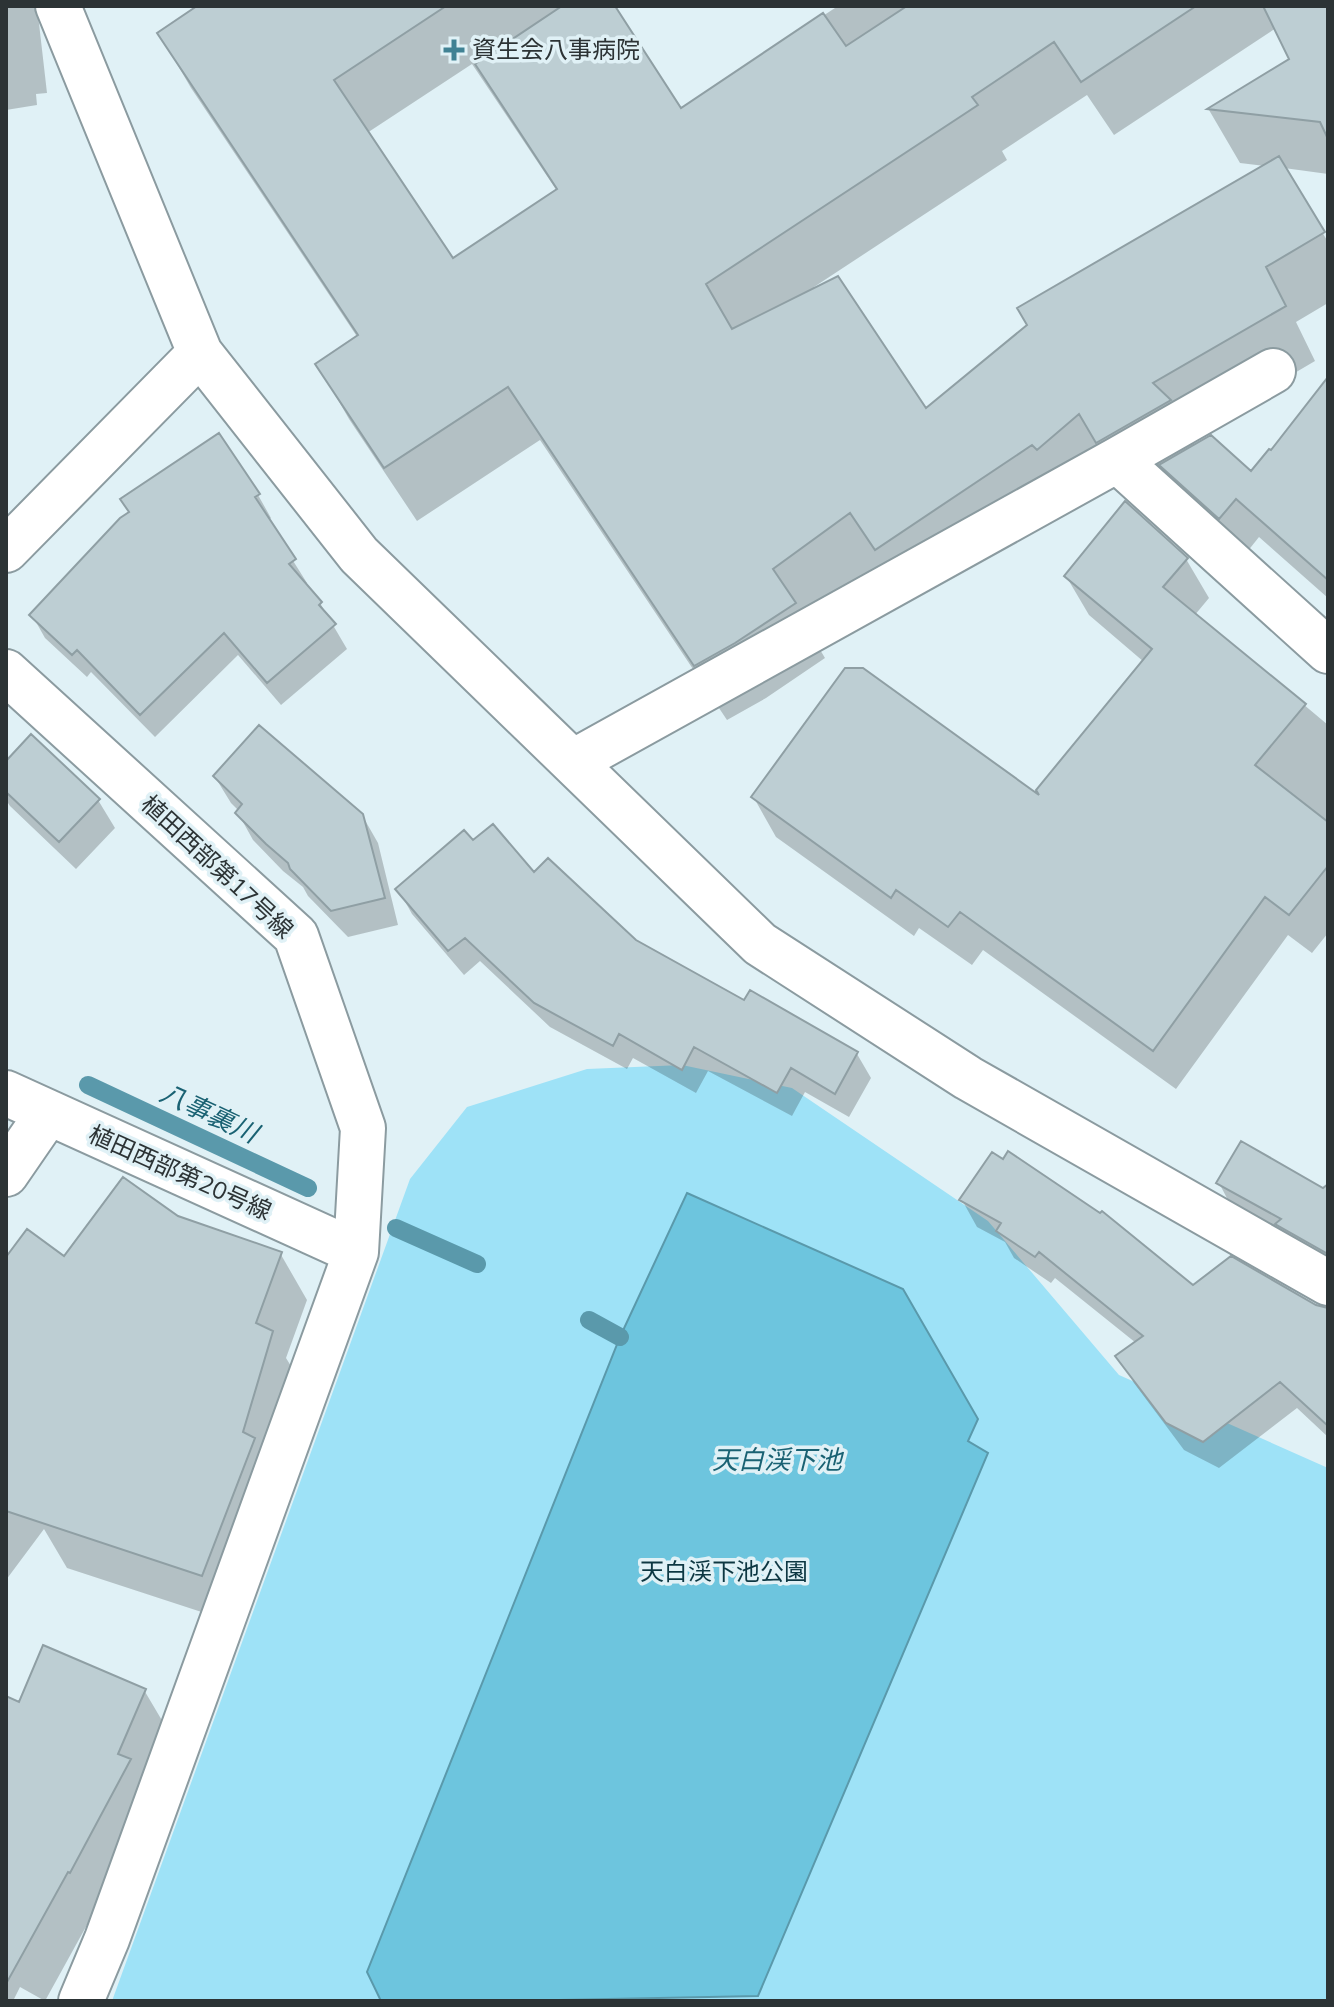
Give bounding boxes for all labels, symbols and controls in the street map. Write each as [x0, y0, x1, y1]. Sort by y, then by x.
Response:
place label: 資生会八事病院 [472, 34, 640, 64]
marker: 資生会八事病院 [443, 39, 465, 61]
street label: 植田西部第17号線 [135, 788, 300, 944]
water label: 八事裏川 [155, 1076, 266, 1151]
street label: 植田西部第20号線 [84, 1118, 276, 1226]
water label: 天白渓下池 [712, 1443, 845, 1476]
park label: 天白渓下池公園 [640, 1556, 808, 1586]

